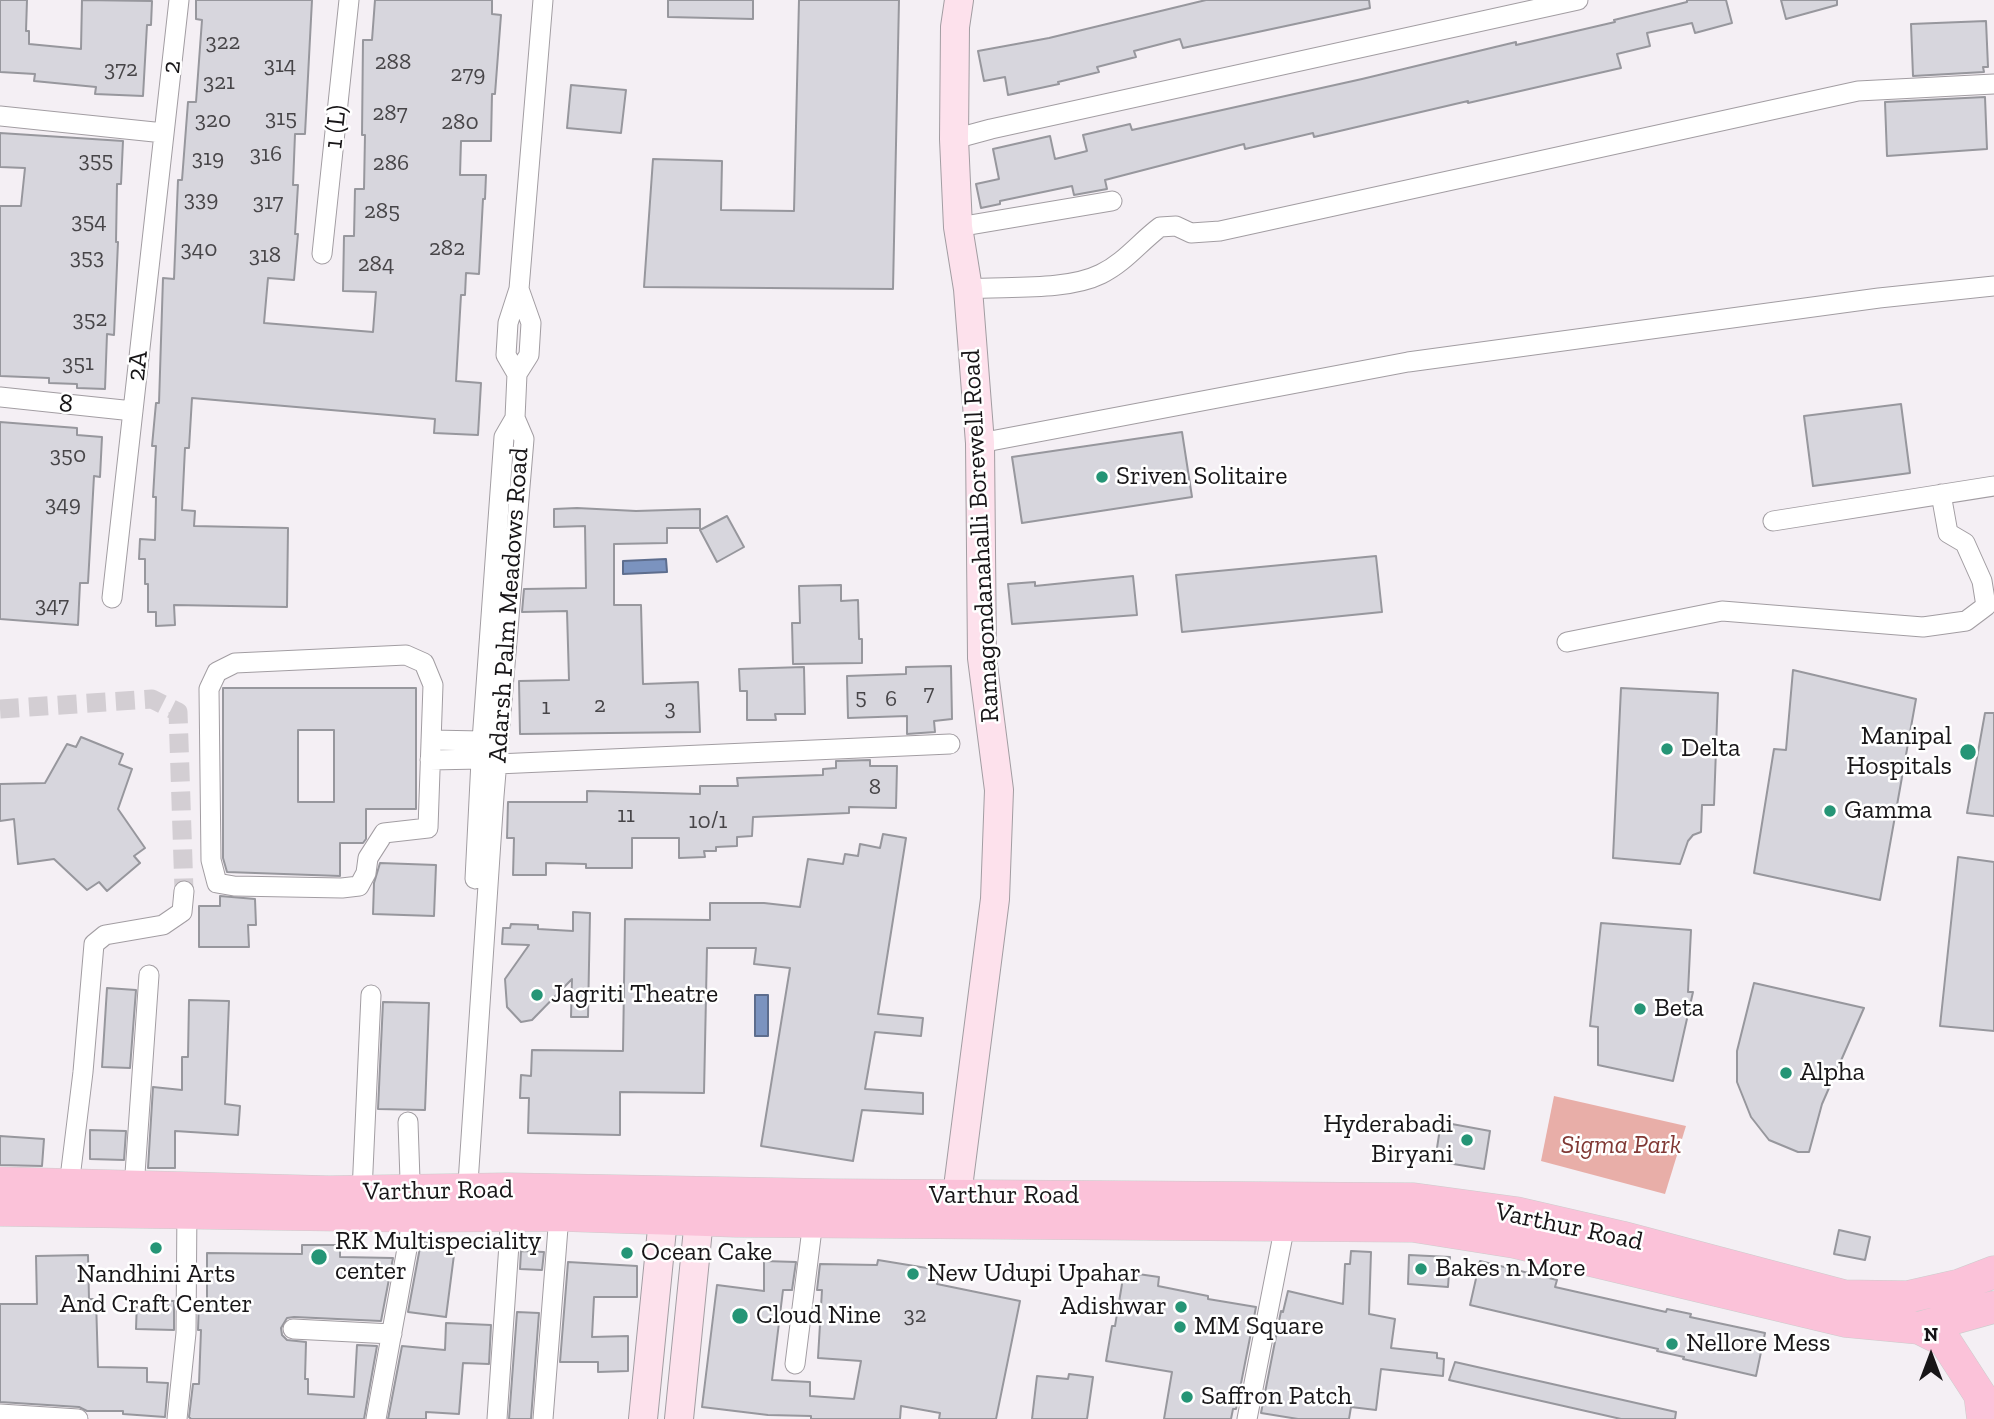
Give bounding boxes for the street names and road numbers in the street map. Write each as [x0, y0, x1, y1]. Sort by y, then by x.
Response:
street label: 2 [156, 59, 188, 75]
street label: 1 (L) [318, 104, 354, 150]
street label: Ramagondanahalli Borewell Road [956, 348, 1006, 724]
street label: 2A [121, 349, 155, 383]
street label: 8 [57, 388, 75, 420]
street label: Adarsh Palm Meadows Road [482, 446, 536, 764]
street label: Varthur Road [363, 1174, 513, 1208]
street label: Varthur Road [929, 1180, 1079, 1212]
street label: Varthur Road [1492, 1196, 1646, 1258]

